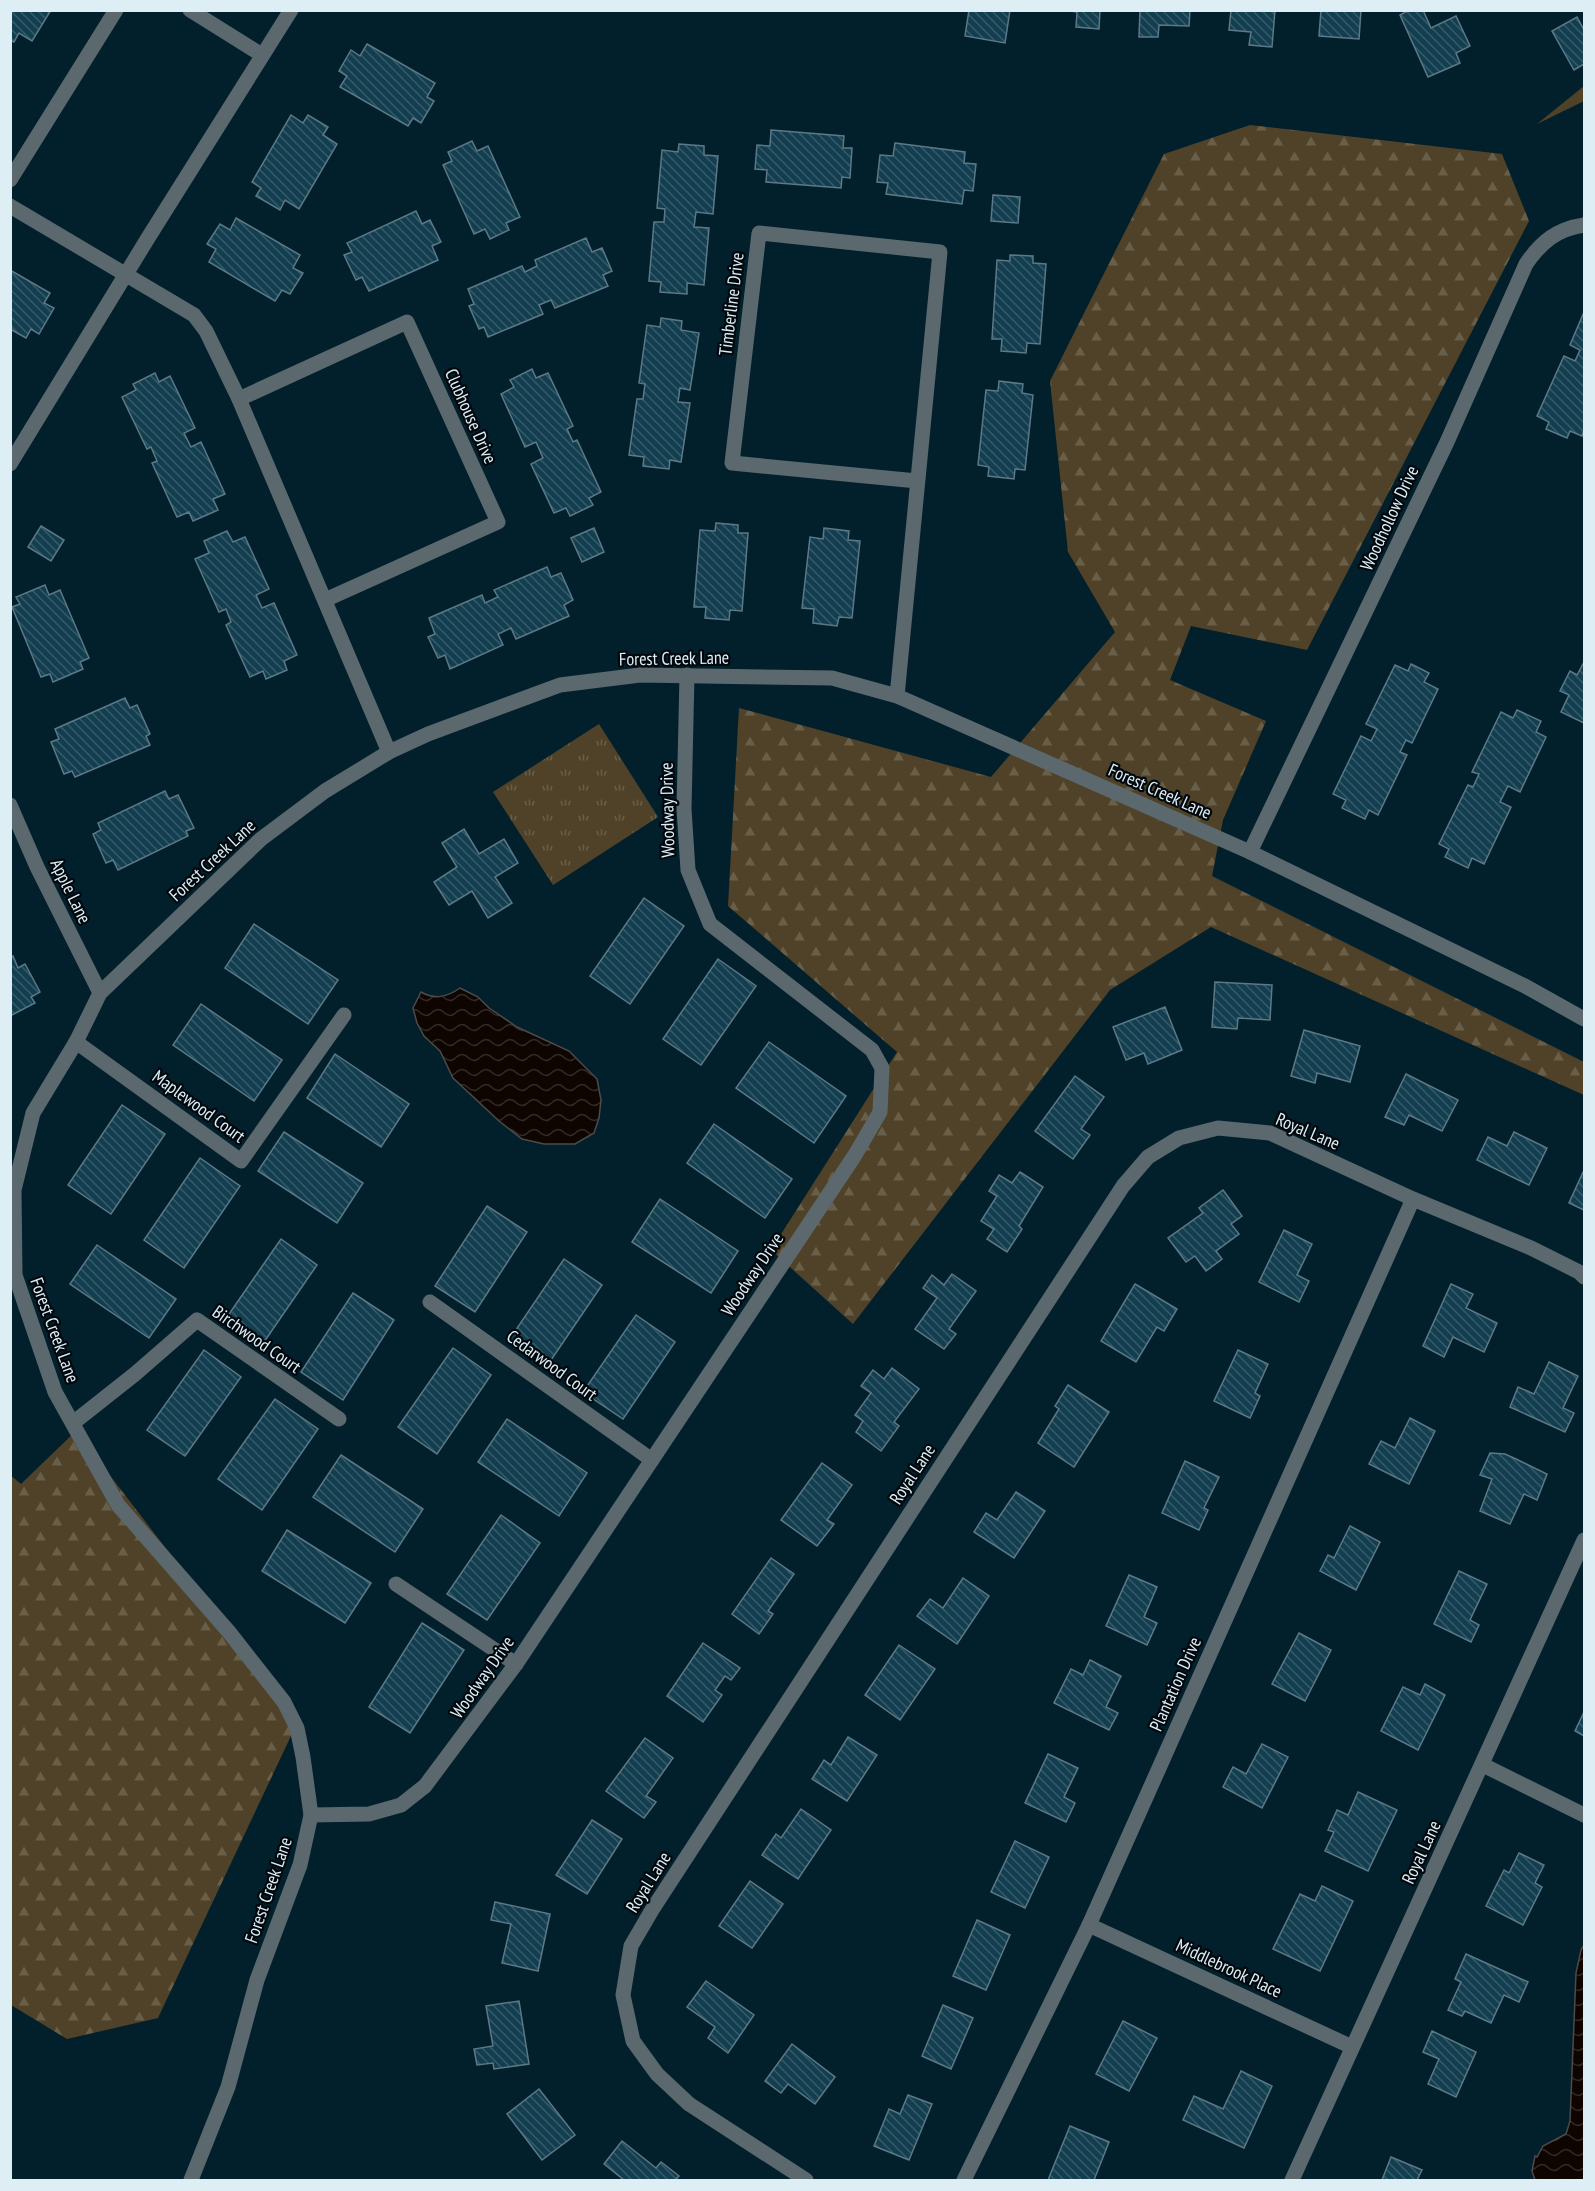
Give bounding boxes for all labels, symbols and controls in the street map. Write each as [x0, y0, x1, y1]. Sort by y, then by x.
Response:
street label: Timberline Drive [713, 251, 749, 357]
street label: Clubhouse Drive [440, 365, 502, 467]
street label: Woodhollow Drive [1355, 462, 1423, 574]
street label: Forest Creek Lane [619, 646, 729, 670]
street label: Forest Creek Lane [1105, 758, 1215, 824]
street label: Woodway Drive [655, 762, 679, 858]
street label: Forest Creek Lane [164, 814, 260, 906]
street label: Apple Lane [45, 855, 97, 927]
street label: Maplewood Court [148, 1065, 250, 1147]
street label: Royal Lane [1273, 1107, 1343, 1155]
street label: Woodway Drive [716, 1228, 788, 1320]
street label: Forest Creek Lane [25, 1274, 85, 1386]
street label: Birchwood Court [208, 1300, 306, 1378]
street label: Cedarwood Court [502, 1324, 602, 1406]
street label: Royal Lane [884, 1440, 940, 1508]
street label: Woodway Drive [445, 1631, 519, 1723]
street label: Plantation Drive [1144, 1633, 1206, 1735]
street label: Royal Lane [1396, 1817, 1446, 1887]
street label: Forest Creek Lane [239, 1834, 297, 1946]
street label: Royal Lane [620, 1847, 676, 1917]
street label: Middlebrook Place [1172, 1933, 1286, 2003]

